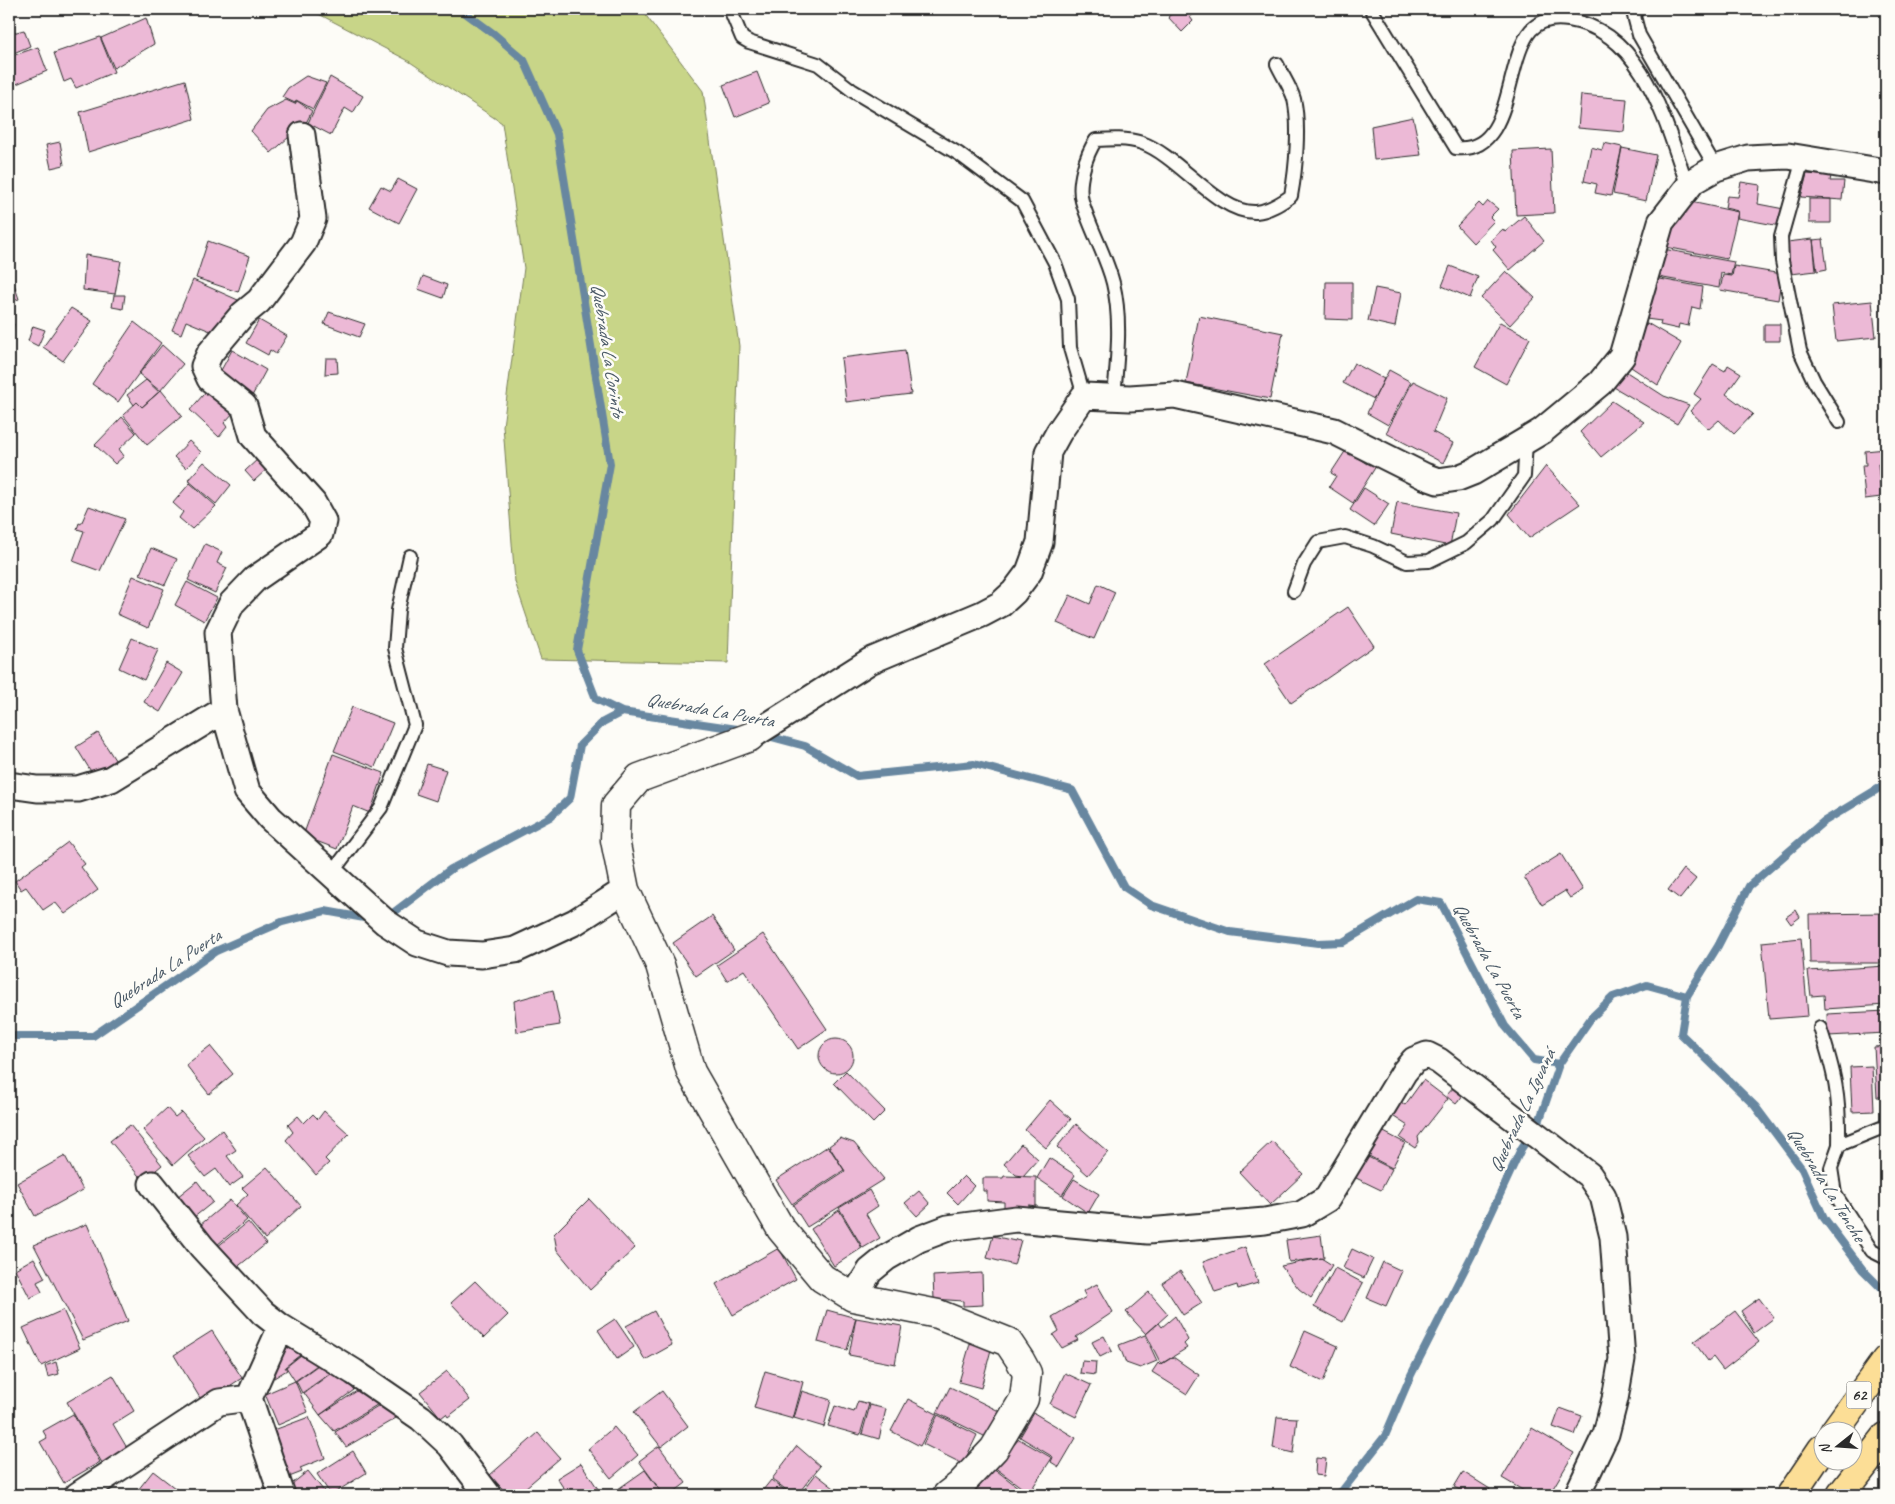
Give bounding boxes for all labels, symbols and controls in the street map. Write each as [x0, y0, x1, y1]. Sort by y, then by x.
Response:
water label: Quebrada La Corinto [586, 282, 631, 421]
water label: Quebrada La Puerta [645, 687, 778, 733]
water label: Quebrada La Puerta [1447, 898, 1532, 1024]
water label: Quebrada La Puerta [105, 923, 227, 1014]
water label: Quebrada La Iguaná [1483, 1042, 1563, 1176]
water label: Quebrada La Tenche [1781, 1122, 1872, 1248]
road number: 62 [1846, 1382, 1872, 1408]
north arrow [1812, 1422, 1862, 1472]
text: N [1816, 1441, 1835, 1456]

